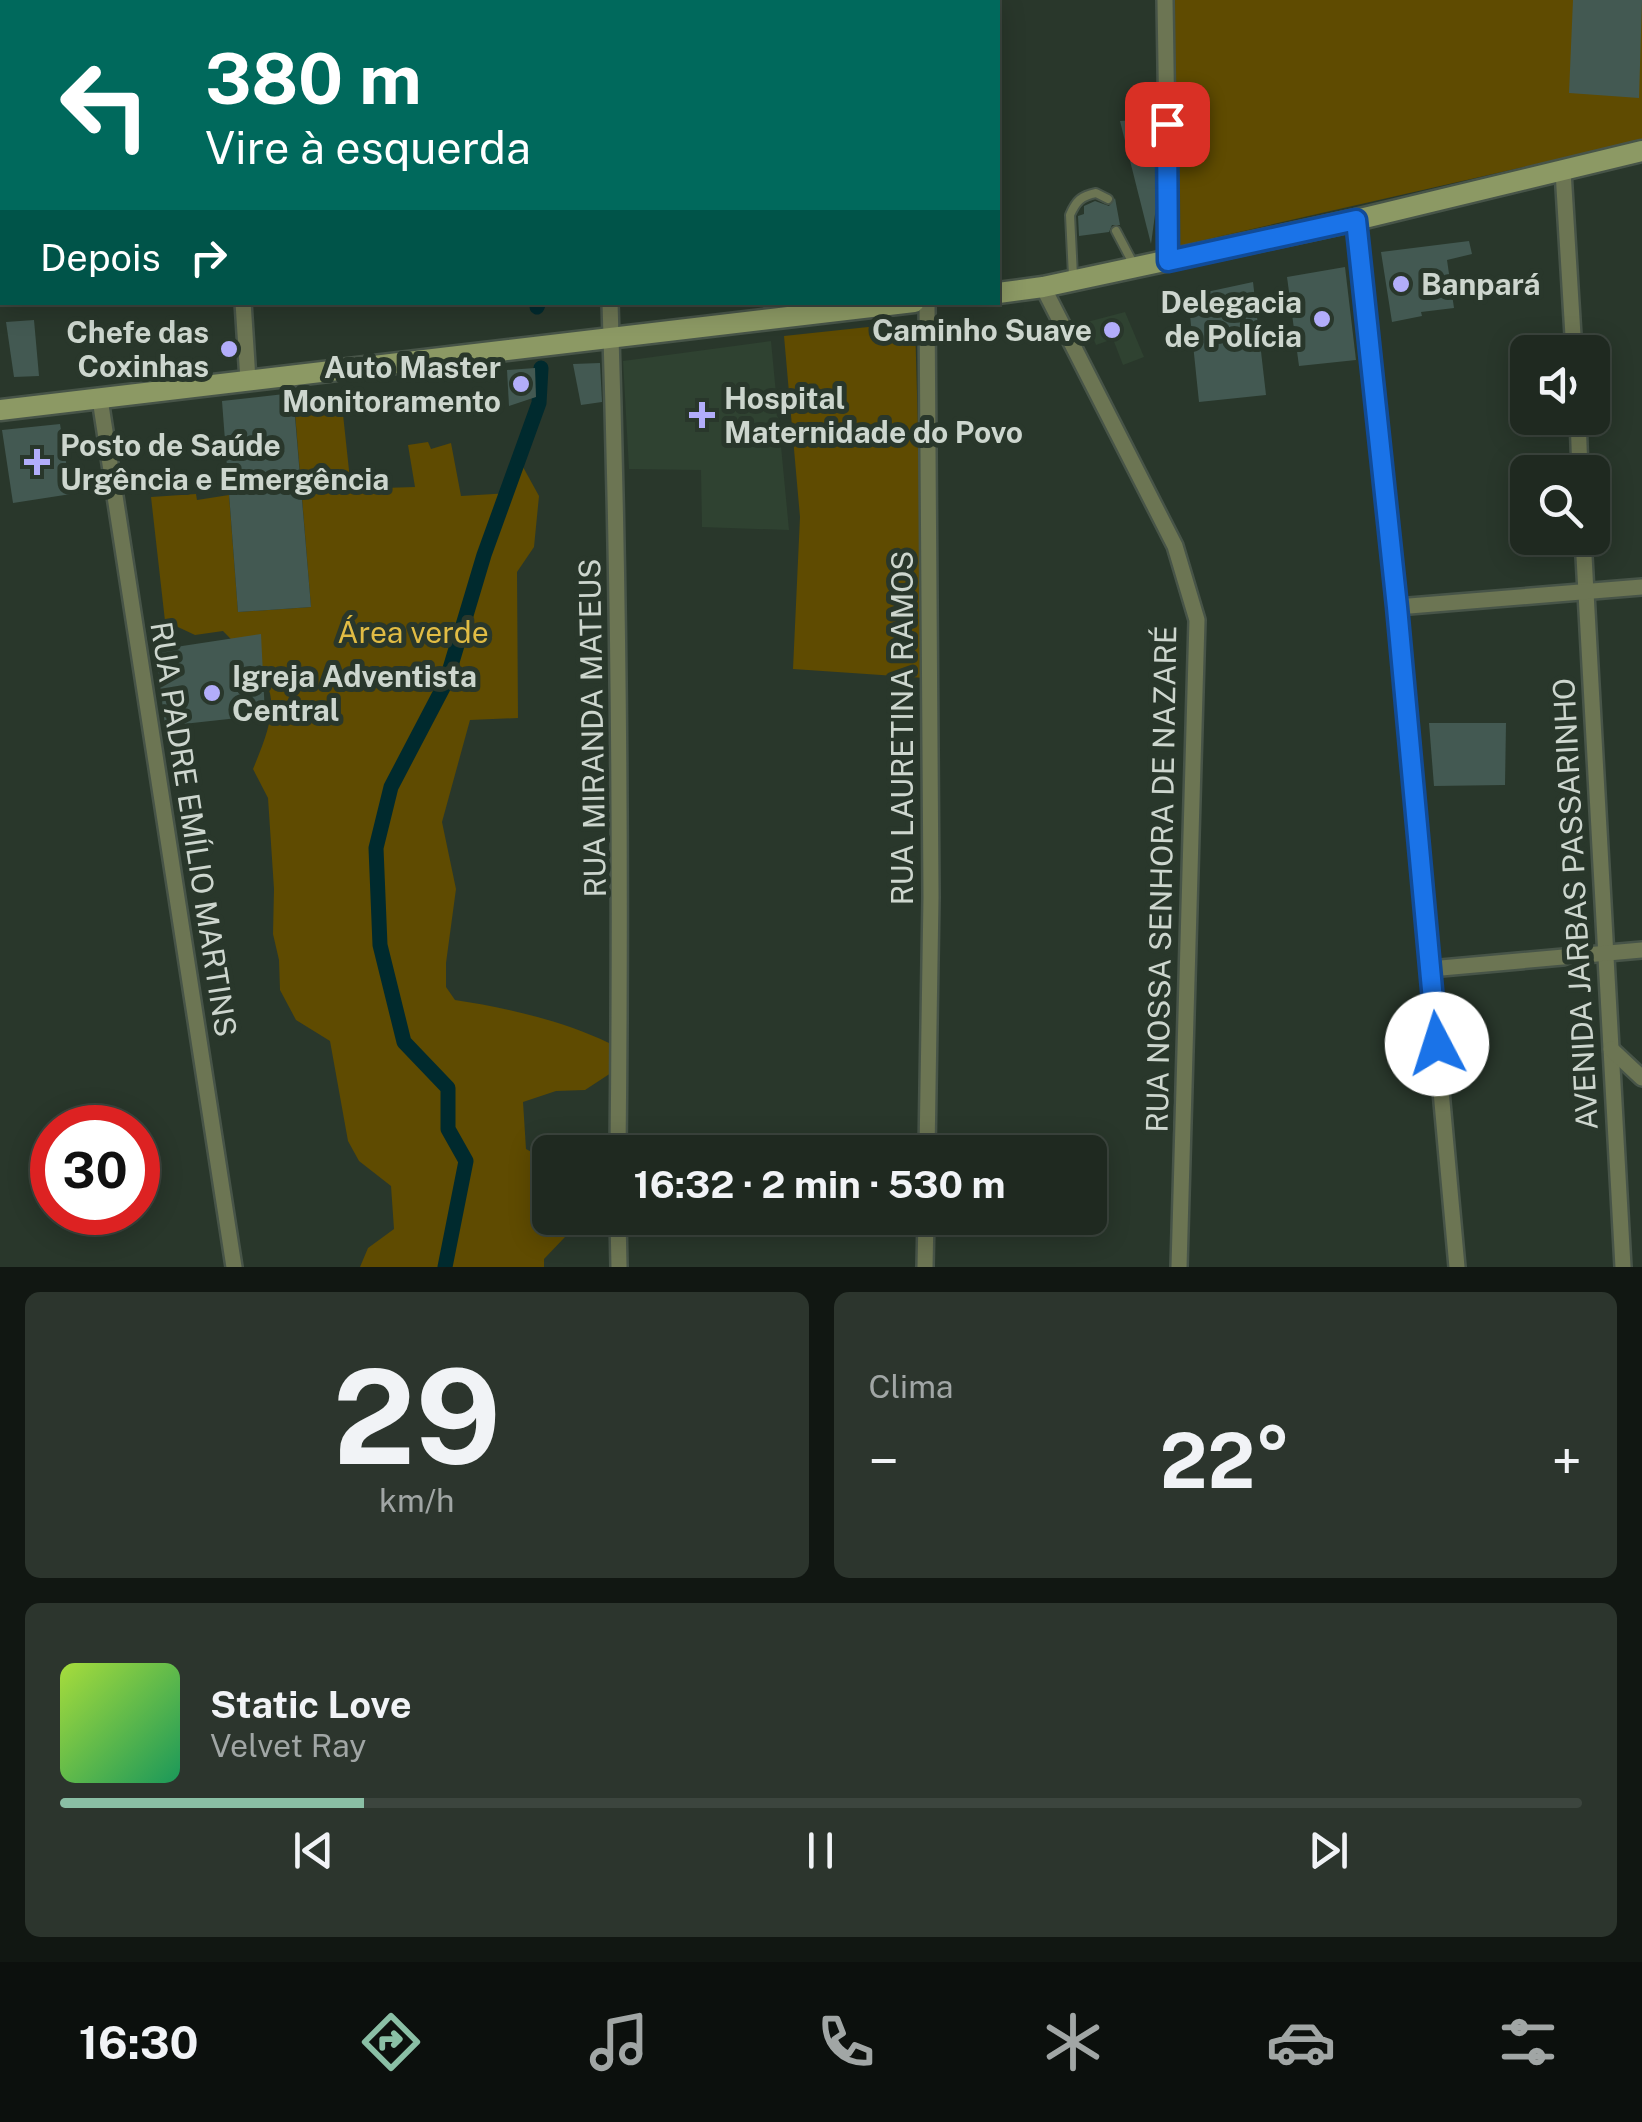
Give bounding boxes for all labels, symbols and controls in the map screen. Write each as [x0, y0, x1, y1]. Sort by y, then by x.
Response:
text: 380 m [205, 37, 422, 120]
icon: left [40, 40, 170, 170]
pin [1125, 82, 1210, 167]
icon: arrive [1140, 97, 1195, 152]
text: Vire à esquerda [205, 121, 531, 174]
icon: right [181, 230, 236, 285]
text: Depois [40, 235, 161, 280]
place label: Banpará [1421, 266, 1540, 302]
marker: Banpará [1390, 273, 1412, 295]
place label: Delegacia de Polícia [1160, 284, 1302, 354]
marker: Delegacia de Polícia [1311, 308, 1333, 330]
place label: Caminho Suave [872, 312, 1092, 348]
place label: Chefe das Coxinhas [66, 314, 209, 384]
marker: Caminho Suave [1101, 319, 1123, 341]
map controls [1510, 335, 1610, 555]
button: sound [1510, 335, 1610, 435]
marker: Chefe das Coxinhas [218, 338, 240, 360]
place label: Auto Master Monitoramento [282, 349, 501, 419]
marker: Auto Master Monitoramento [510, 373, 532, 395]
place label: Hospital Maternidade do Povo [724, 380, 1023, 450]
marker: Hospital Maternidade do Povo [689, 402, 715, 428]
place label: Posto de Saúde Urgência e Emergência [60, 427, 389, 497]
marker: Posto de Saúde Urgência e Emergência [24, 449, 50, 475]
button: search [1510, 455, 1610, 555]
street label: RUA LAURETINA RAMOS [884, 551, 920, 905]
street label: RUA MIRANDA MATEUS [571, 558, 613, 898]
park label: Área verde [337, 614, 489, 650]
street label: RUA PADRE EMÍLIO MARTINS [143, 619, 245, 1039]
street label: RUA NOSSA SENHORA DE NAZARÉ [1139, 625, 1183, 1133]
place label: Igreja Adventista Central [232, 658, 477, 728]
street label: AVENIDA JARBAS PASSARINHO [1545, 677, 1605, 1131]
marker: Igreja Adventista Central [201, 682, 223, 704]
position arrow [1385, 992, 1489, 1096]
speed limit sign: 30 [30, 1105, 160, 1235]
text: 16:32 · 2 min · 530 m [633, 1162, 1006, 1207]
text: 29 [333, 1341, 501, 1493]
text: Clima [869, 1368, 954, 1405]
text: 22° [1160, 1417, 1291, 1505]
text: − [869, 1429, 899, 1493]
text: + [1552, 1429, 1582, 1493]
text: km/h [379, 1482, 454, 1519]
text: Static Love [210, 1682, 412, 1727]
text: Velvet Ray [210, 1727, 366, 1764]
icon: previous [286, 1823, 341, 1878]
icon: pause [793, 1823, 848, 1878]
icon: next [1301, 1823, 1356, 1878]
icon: directions [356, 2007, 426, 2077]
icon: music [584, 2007, 654, 2077]
icon: phone [811, 2007, 881, 2077]
icon: climate [1038, 2007, 1108, 2077]
icon: car [1266, 2007, 1336, 2077]
icon: filters [1493, 2007, 1563, 2077]
text: 16:30 [79, 2016, 199, 2069]

